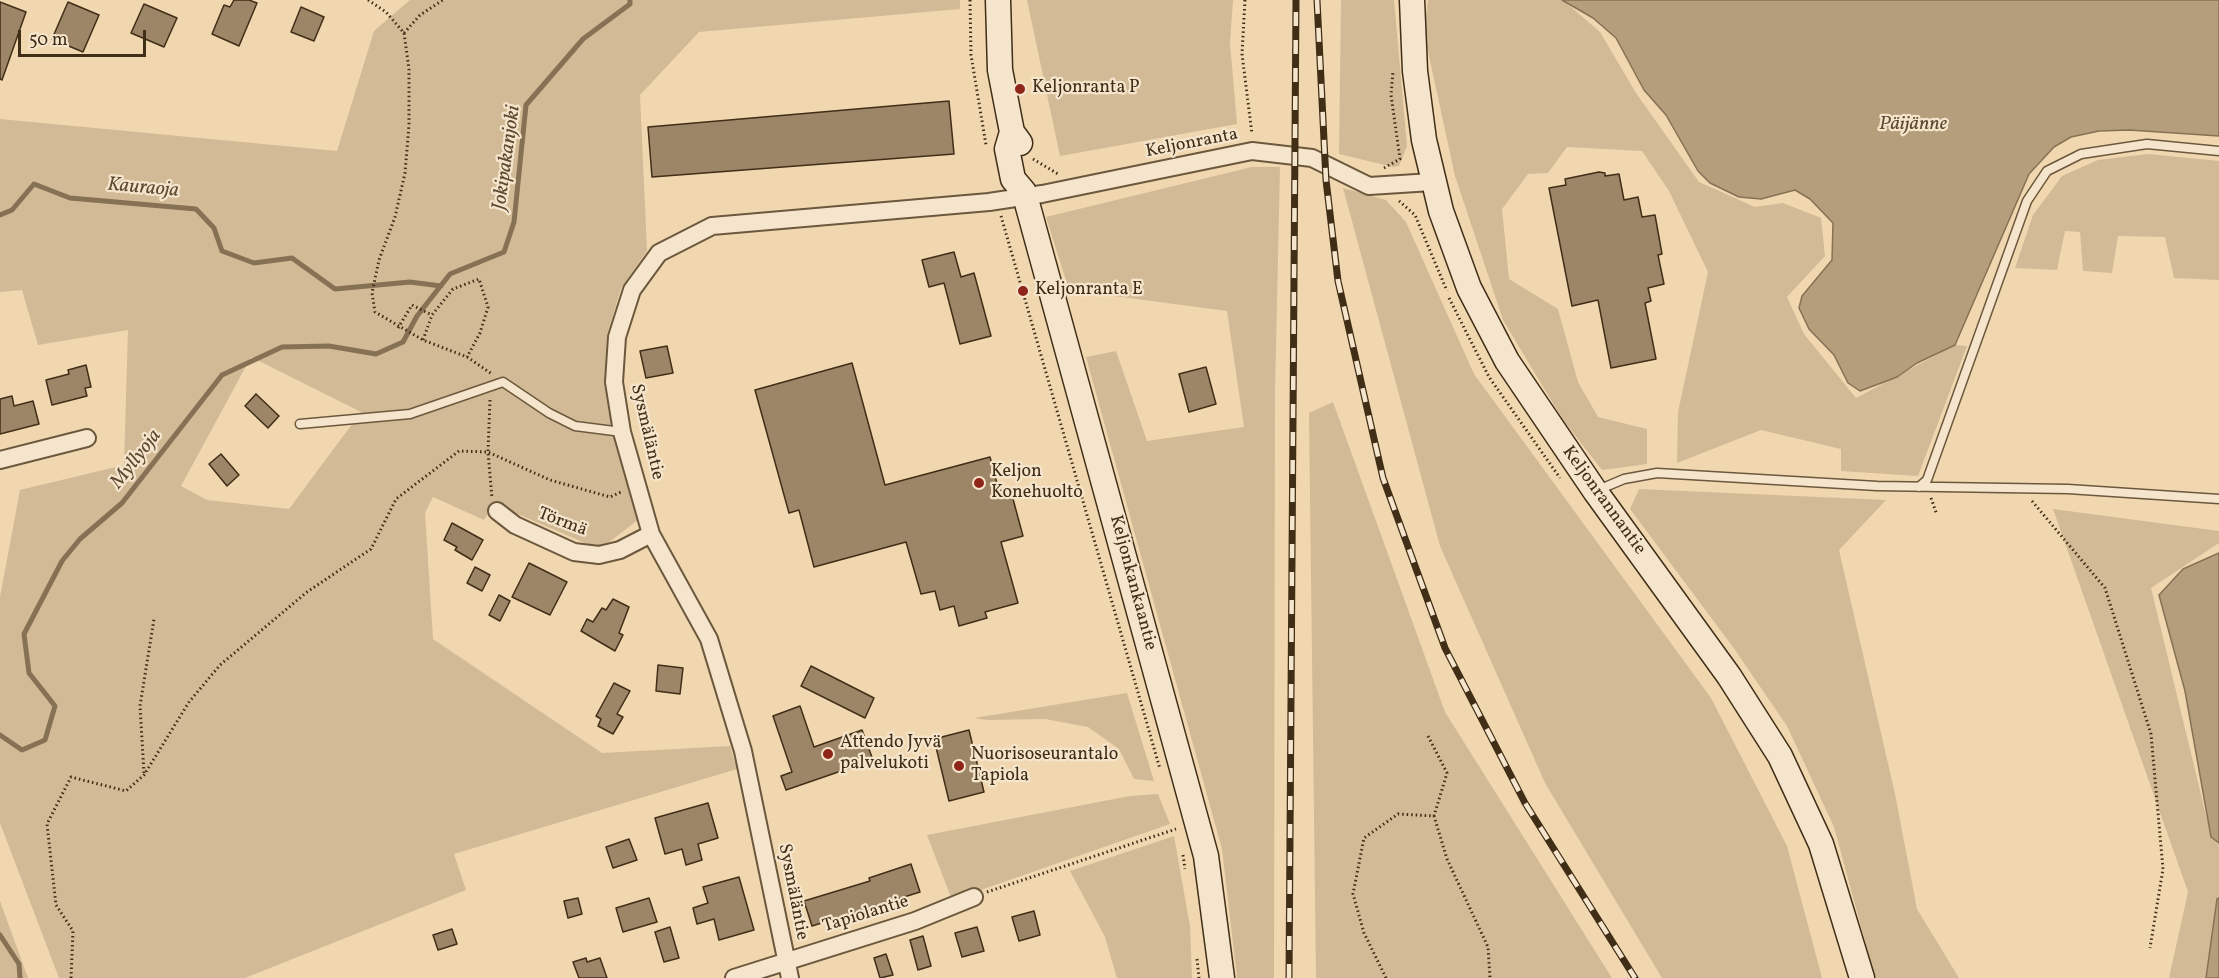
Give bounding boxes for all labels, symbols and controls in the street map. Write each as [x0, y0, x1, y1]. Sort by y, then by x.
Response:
scale bar [21, 18, 148, 56]
text: 50 m [29, 28, 68, 53]
place label: Keljonranta P [1032, 78, 1139, 100]
marker: Keljonranta P [1013, 82, 1027, 96]
water label: Jokipakanjoki [489, 104, 527, 212]
water label: Päijänne [1879, 113, 1947, 137]
street label: Keljonranta [1144, 124, 1240, 164]
water label: Kauraoja [106, 174, 180, 204]
place label: Keljonranta E [1035, 280, 1143, 302]
marker: Keljonranta E [1016, 284, 1030, 298]
street label: Sysmäläntie [624, 382, 668, 482]
water label: Myllyoja [106, 426, 168, 494]
street label: Keljonrannantie [1556, 443, 1650, 559]
place label: Keljon Konehuolto [991, 462, 1083, 504]
marker: Keljon Konehuolto [972, 476, 986, 490]
street label: Törmä [534, 504, 590, 542]
street label: Keljonkankaantie [1104, 513, 1160, 653]
place label: Attendo Jyvä palvelukoti [840, 733, 941, 776]
place label: Nuorisoseurantalo Tapiola [971, 745, 1118, 788]
marker: Attendo Jyvä palvelukoti [821, 747, 835, 761]
marker: Nuorisoseurantalo Tapiola [952, 759, 966, 773]
street label: Sysmäläntie [772, 842, 812, 942]
street label: Tapiolantie [820, 892, 912, 938]

